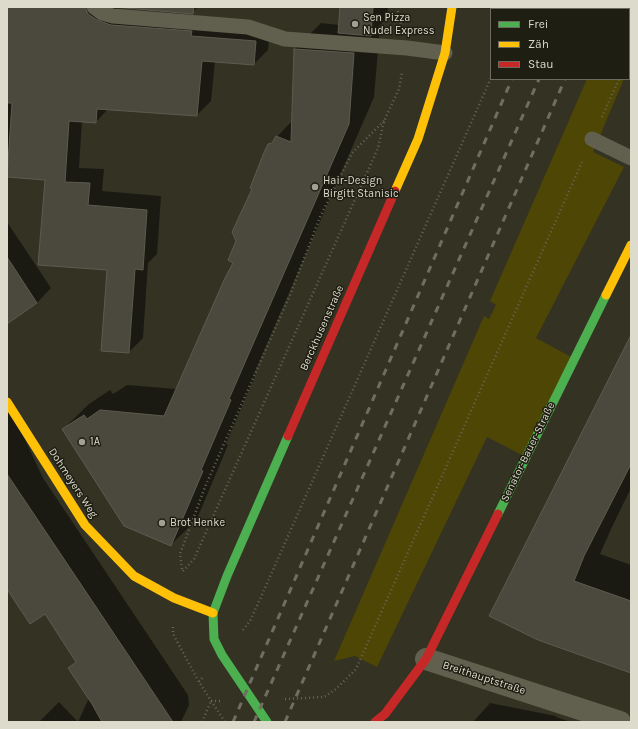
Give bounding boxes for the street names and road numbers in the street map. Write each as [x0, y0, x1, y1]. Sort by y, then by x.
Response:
street label: Berckhusenstraße [297, 283, 347, 373]
street label: Senator-Bauer-Straße [498, 400, 558, 504]
street label: Dohmeyers Weg [46, 446, 100, 520]
street label: Breithauptstraße [441, 658, 527, 698]

